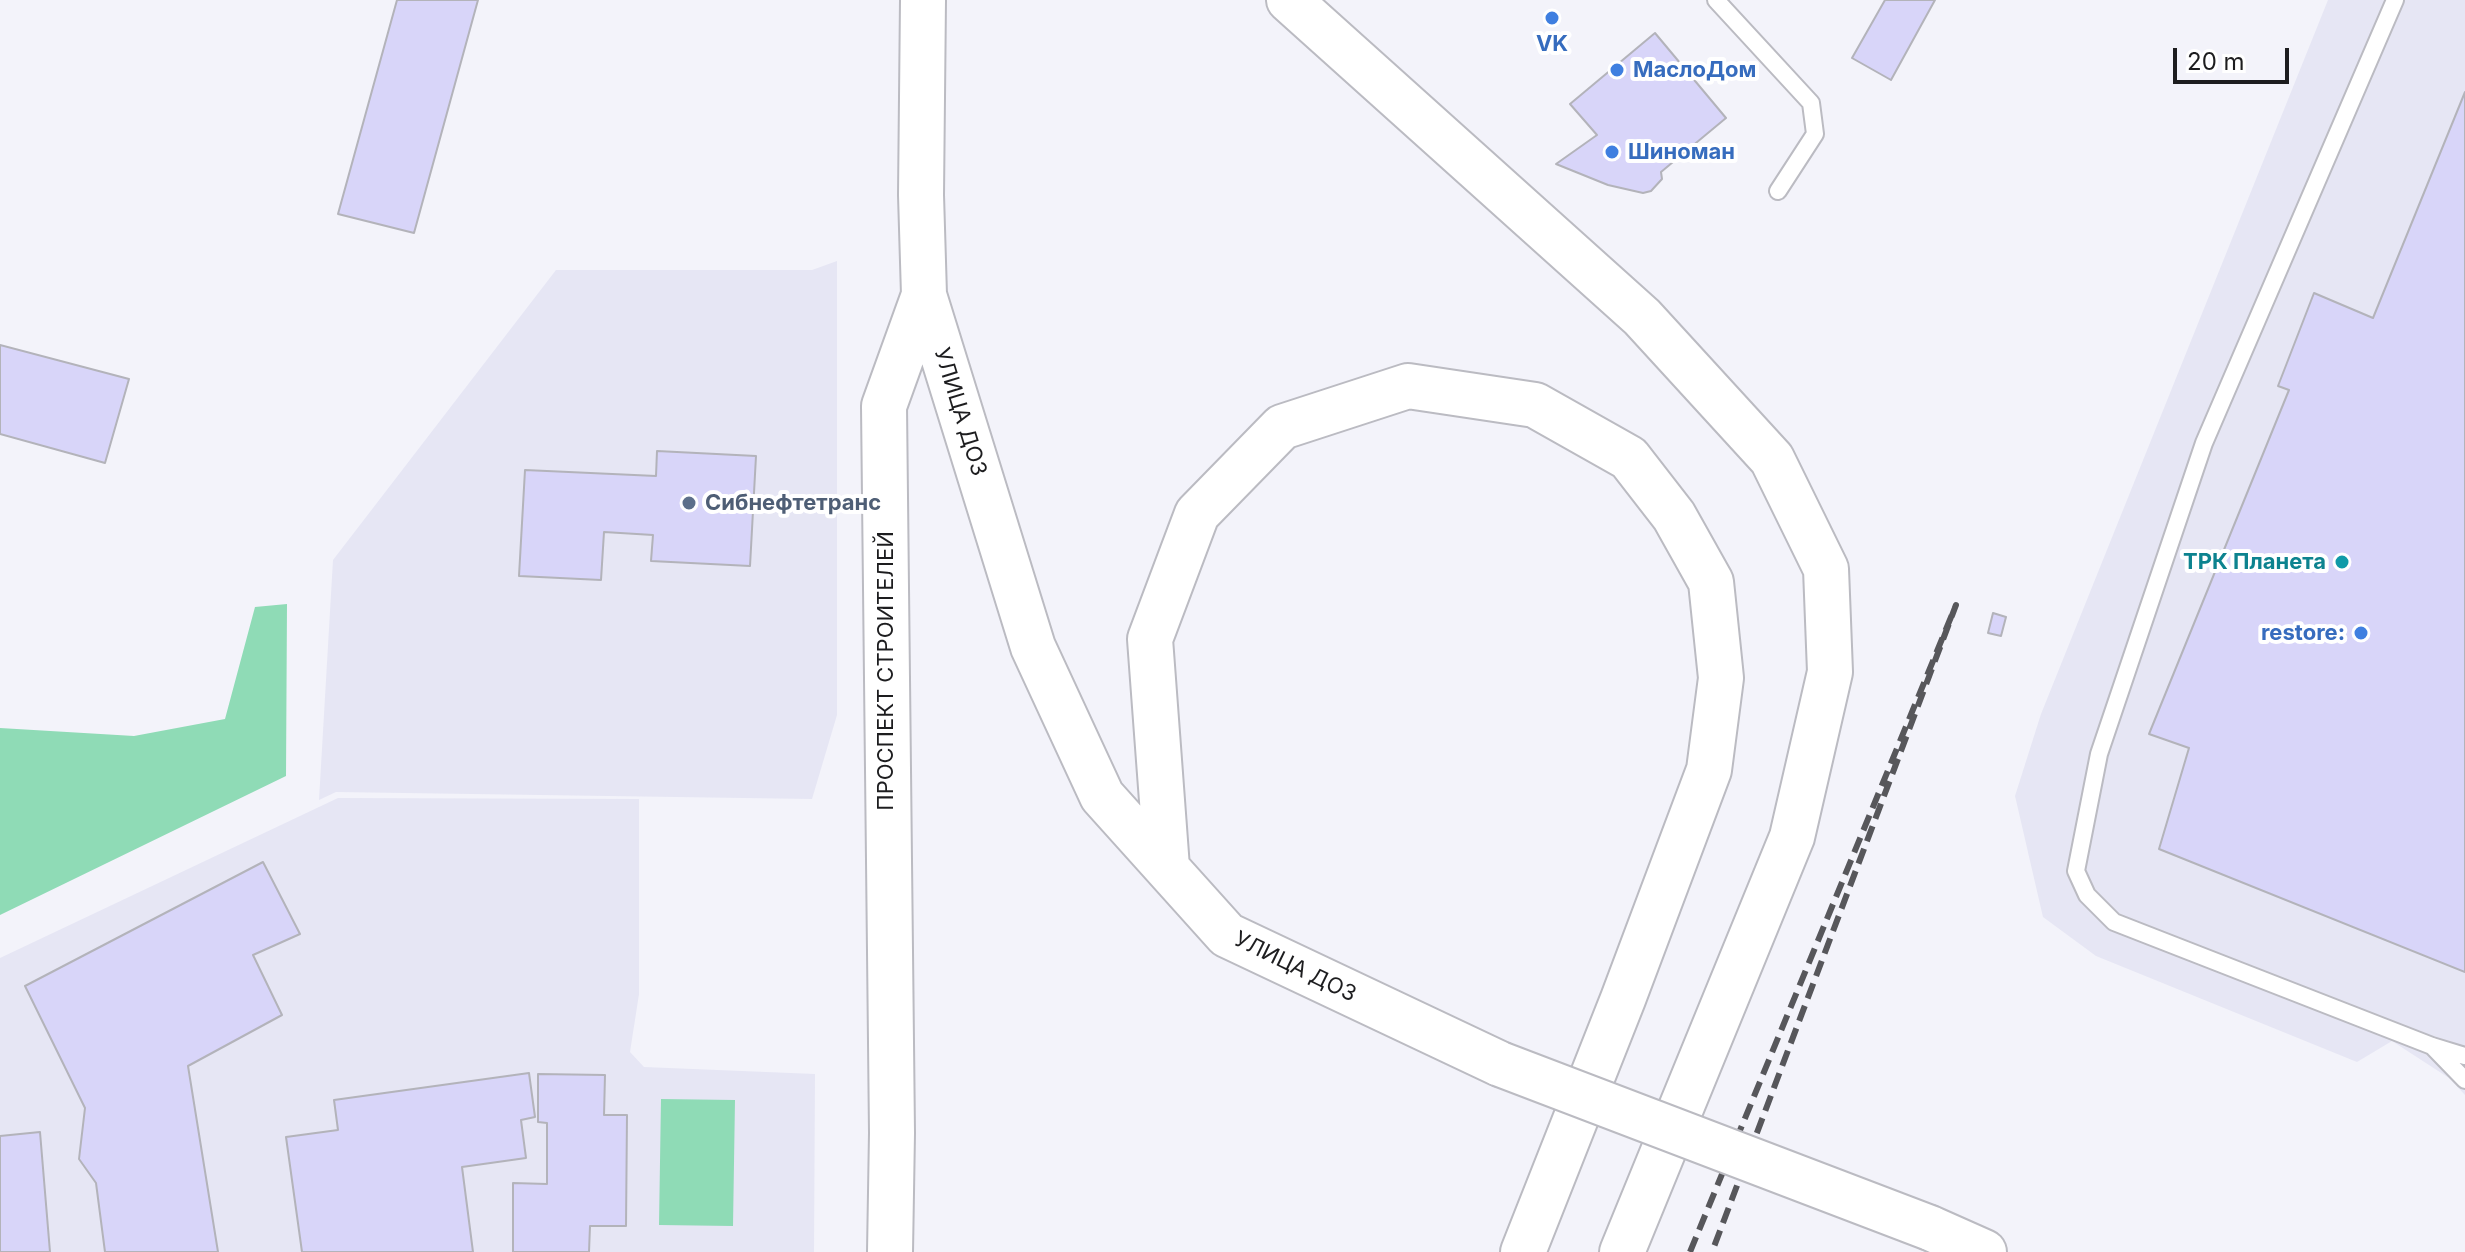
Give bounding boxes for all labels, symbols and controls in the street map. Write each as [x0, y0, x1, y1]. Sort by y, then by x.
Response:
marker: VK [1543, 9, 1561, 27]
place label: VK [1536, 31, 1568, 57]
scale bar [2177, 32, 2293, 82]
text: 20 m [2187, 47, 2245, 76]
place label: МаслоДом [1633, 57, 1756, 83]
marker: МаслоДом [1608, 61, 1626, 79]
place label: Шиноман [1628, 139, 1735, 165]
marker: Шиноман [1603, 143, 1621, 161]
street label: УЛИЦА ДОЗ [928, 345, 992, 479]
place label: Сибнефтетранс [705, 490, 881, 516]
marker: Сибнефтетранс [680, 494, 698, 512]
street label: ПРОСПЕКТ СТРОИТЕЛЕЙ [873, 531, 899, 811]
place label: ТРК Планета [2183, 549, 2326, 575]
marker: ТРК Планета [2333, 553, 2351, 571]
place label: restore: [2261, 620, 2345, 646]
marker: restore: [2352, 624, 2370, 642]
street label: УЛИЦА ДОЗ [1230, 926, 1360, 1008]

